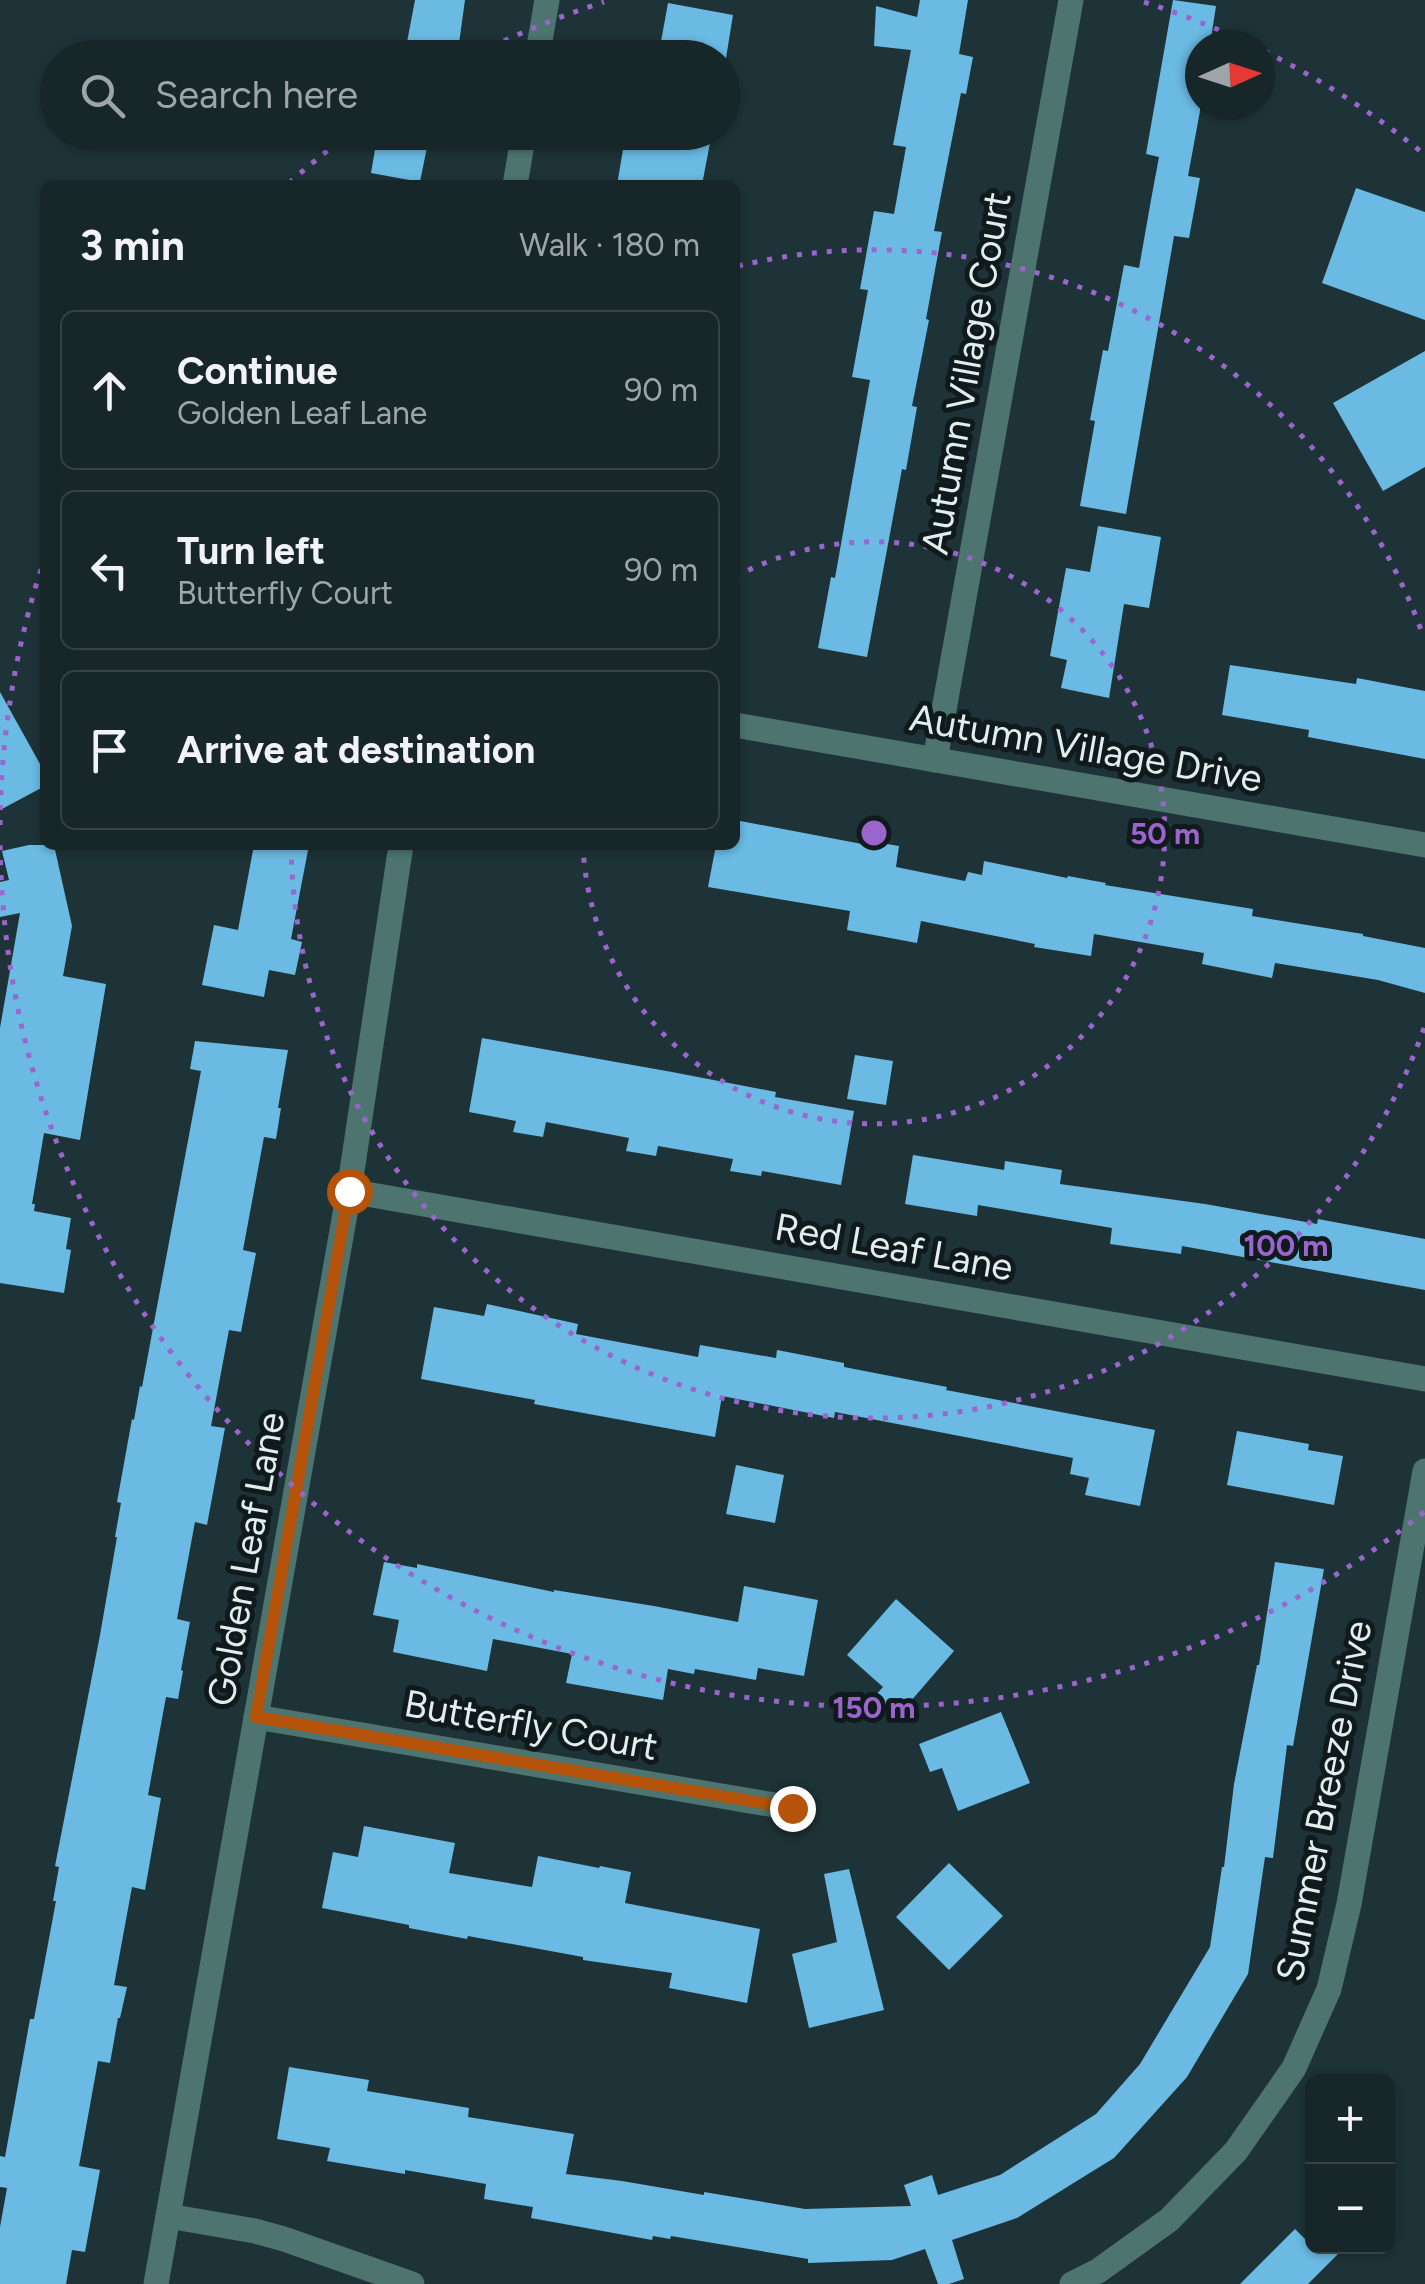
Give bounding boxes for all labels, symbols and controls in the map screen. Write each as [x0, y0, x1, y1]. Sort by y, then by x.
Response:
north arrow [1185, 30, 1275, 120]
search box [40, 40, 740, 150]
icon: search [75, 68, 130, 123]
text: Search here [155, 72, 358, 118]
street label: Autumn Village Court [911, 188, 1021, 558]
text: 3 min [80, 220, 185, 271]
text: Walk · 180 m [519, 226, 700, 264]
text: Continue [177, 348, 338, 394]
icon: ahead [82, 363, 137, 418]
text: 90 m [624, 371, 698, 409]
text: Golden Leaf Lane [177, 394, 427, 432]
text: Turn left [177, 528, 325, 574]
icon: left [82, 543, 137, 598]
text: 90 m [624, 551, 698, 589]
text: Butterfly Court [177, 574, 393, 612]
street label: Autumn Village Drive [906, 694, 1266, 802]
icon: arrive [82, 723, 137, 778]
text: Arrive at destination [177, 727, 535, 773]
centre of rings [856, 815, 892, 851]
text: 50 m [1130, 815, 1200, 852]
route start [327, 1169, 373, 1215]
street label: Red Leaf Lane [772, 1203, 1016, 1291]
text: 100 m [1244, 1227, 1328, 1264]
street label: Golden Leaf Lane [198, 1409, 294, 1709]
street label: Summer Breeze Drive [1266, 1617, 1382, 1985]
street label: Butterfly Court [401, 1680, 661, 1770]
text: 150 m [833, 1689, 915, 1726]
route end [770, 1786, 816, 1832]
map controls [1305, 2074, 1395, 2254]
button: + [1305, 2074, 1395, 2164]
button: − [1305, 2164, 1395, 2254]

